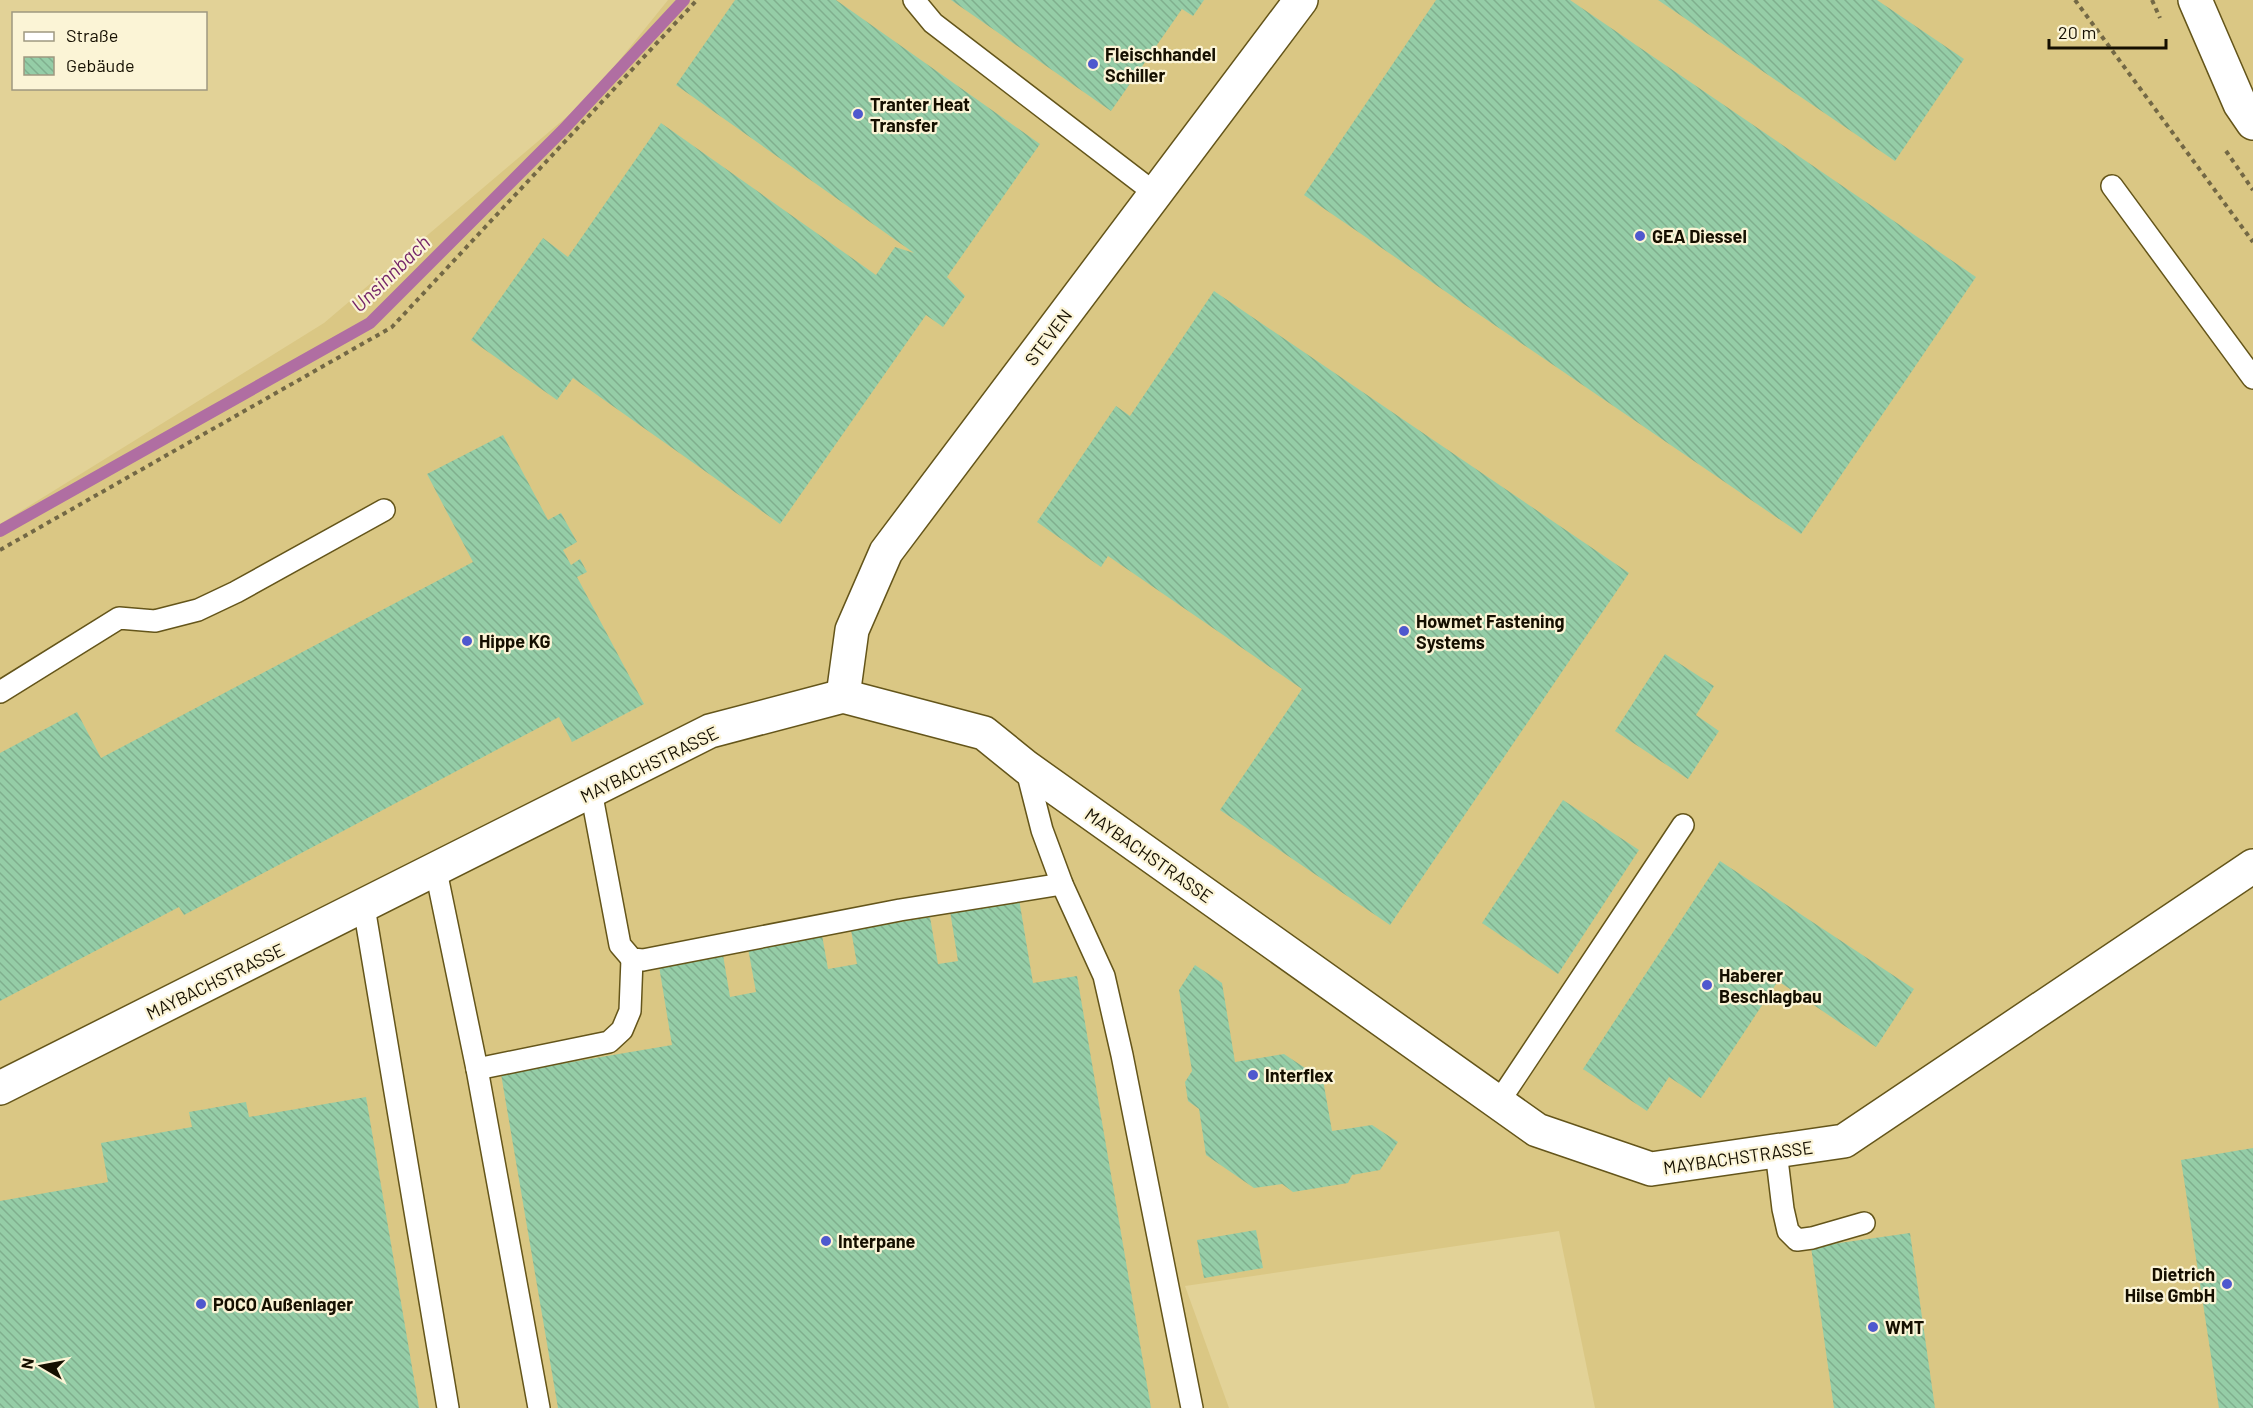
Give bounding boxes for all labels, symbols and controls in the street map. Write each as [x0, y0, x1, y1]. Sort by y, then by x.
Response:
legend [12, 12, 207, 90]
scale bar [2049, 12, 2166, 50]
text: 20 m [2058, 21, 2096, 43]
text: Straße [66, 24, 118, 46]
place label: Fleischhandel Schiller [1105, 43, 1216, 86]
text: Gebäude [66, 54, 135, 76]
marker: Fleischhandel Schiller [1086, 57, 1100, 71]
place label: Tranter Heat Transfer [870, 93, 970, 136]
marker: Tranter Heat Transfer [851, 107, 865, 121]
place label: GEA Diessel [1652, 225, 1747, 247]
marker: GEA Diessel [1633, 229, 1647, 243]
water label: Unsinnbach [346, 230, 434, 316]
street label: STEVEN [1020, 304, 1076, 370]
place label: Howmet Fastening Systems [1416, 610, 1565, 653]
marker: Howmet Fastening Systems [1397, 624, 1411, 638]
place label: Hippe KG [479, 630, 550, 652]
marker: Hippe KG [460, 634, 474, 648]
street label: MAYBACHSTRASSE [576, 721, 722, 807]
street label: MAYBACHSTRASSE [1081, 803, 1217, 907]
street label: MAYBACHSTRASSE [142, 938, 288, 1024]
place label: Haberer Beschlagbau [1719, 964, 1822, 1007]
marker: Haberer Beschlagbau [1700, 978, 1714, 992]
place label: Interflex [1265, 1064, 1334, 1086]
marker: Interflex [1246, 1068, 1260, 1082]
street label: MAYBACHSTRASSE [1662, 1136, 1814, 1178]
place label: Interpane [838, 1230, 916, 1252]
marker: Interpane [819, 1234, 833, 1248]
place label: Dietrich Hilse GmbH [2125, 1263, 2215, 1306]
marker: Dietrich Hilse GmbH [2220, 1277, 2234, 1291]
place label: POCO Außenlager [213, 1293, 353, 1315]
marker: POCO Außenlager [194, 1297, 208, 1311]
place label: WMT [1885, 1316, 1925, 1338]
marker: WMT [1866, 1320, 1880, 1334]
north arrow [12, 1336, 72, 1396]
text: N [16, 1356, 37, 1370]

